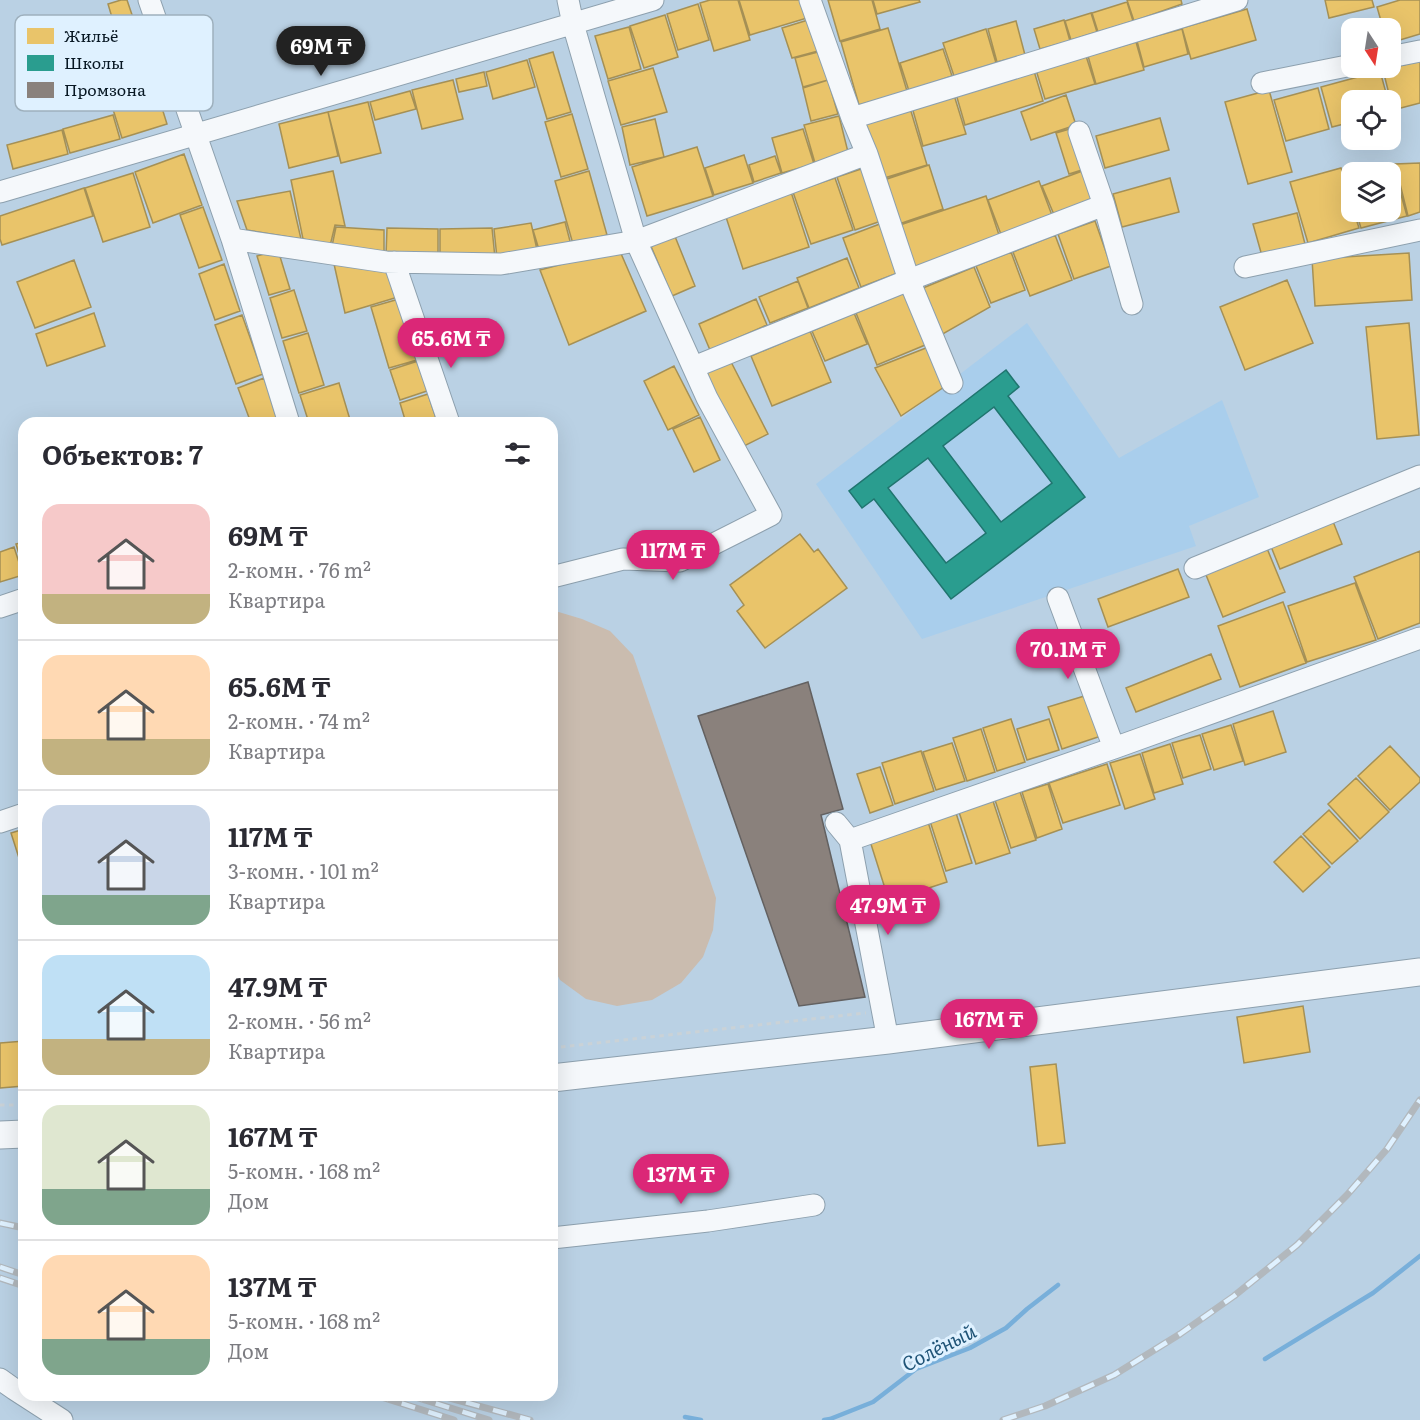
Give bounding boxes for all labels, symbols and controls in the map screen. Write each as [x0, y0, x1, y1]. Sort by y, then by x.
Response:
legend [15, 15, 213, 111]
north arrow [1341, 18, 1401, 78]
map controls [1341, 18, 1401, 222]
text: Жильё [64, 23, 118, 47]
pin: 69M ₸ [279, 26, 363, 77]
text: 69M ₸ [290, 30, 352, 60]
text: Школы [64, 50, 124, 74]
text: Промзона [64, 77, 146, 101]
button: locate [1341, 90, 1401, 150]
button: layers [1341, 162, 1401, 222]
pin: 65.6M ₸ [396, 318, 506, 369]
text: 65.6M ₸ [412, 322, 490, 352]
text: Объектов: 7 [42, 434, 203, 473]
icon: filters [501, 437, 534, 470]
text: 69M ₸ [228, 515, 308, 554]
icon: home [90, 528, 162, 600]
pin: 117M ₸ [624, 530, 722, 581]
text: 117M ₸ [641, 534, 706, 564]
text: 2-комн. · 76 m² [228, 554, 371, 584]
text: Квартира [228, 584, 325, 614]
pin: 70.1M ₸ [1013, 629, 1123, 680]
text: 70.1M ₸ [1030, 633, 1106, 663]
text: 65.6M ₸ [228, 666, 331, 705]
icon: home [90, 679, 162, 751]
text: 2-комн. · 74 m² [228, 705, 370, 735]
text: Квартира [228, 735, 325, 765]
text: 117M ₸ [228, 816, 313, 855]
icon: home [90, 829, 162, 901]
text: 3-комн. · 101 m² [228, 855, 379, 885]
text: Квартира [228, 885, 325, 915]
pin: 47.9M ₸ [833, 885, 943, 936]
text: 47.9M ₸ [850, 889, 926, 919]
text: 47.9M ₸ [228, 966, 327, 1005]
icon: home [90, 979, 162, 1051]
pin: 167M ₸ [940, 999, 1038, 1050]
text: 167M ₸ [955, 1003, 1023, 1033]
text: 2-комн. · 56 m² [228, 1005, 371, 1035]
text: Квартира [228, 1035, 325, 1065]
text: 167M ₸ [228, 1116, 318, 1155]
icon: home [90, 1129, 162, 1201]
pin: 137M ₸ [632, 1154, 730, 1205]
text: 5-комн. · 168 m² [228, 1155, 380, 1185]
text: 137M ₸ [647, 1158, 715, 1188]
text: Дом [228, 1185, 269, 1215]
text: 137M ₸ [228, 1266, 317, 1305]
icon: home [90, 1279, 162, 1351]
text: 5-комн. · 168 m² [228, 1305, 380, 1335]
water label: Солёный [896, 1314, 981, 1378]
text: Дом [228, 1335, 269, 1365]

